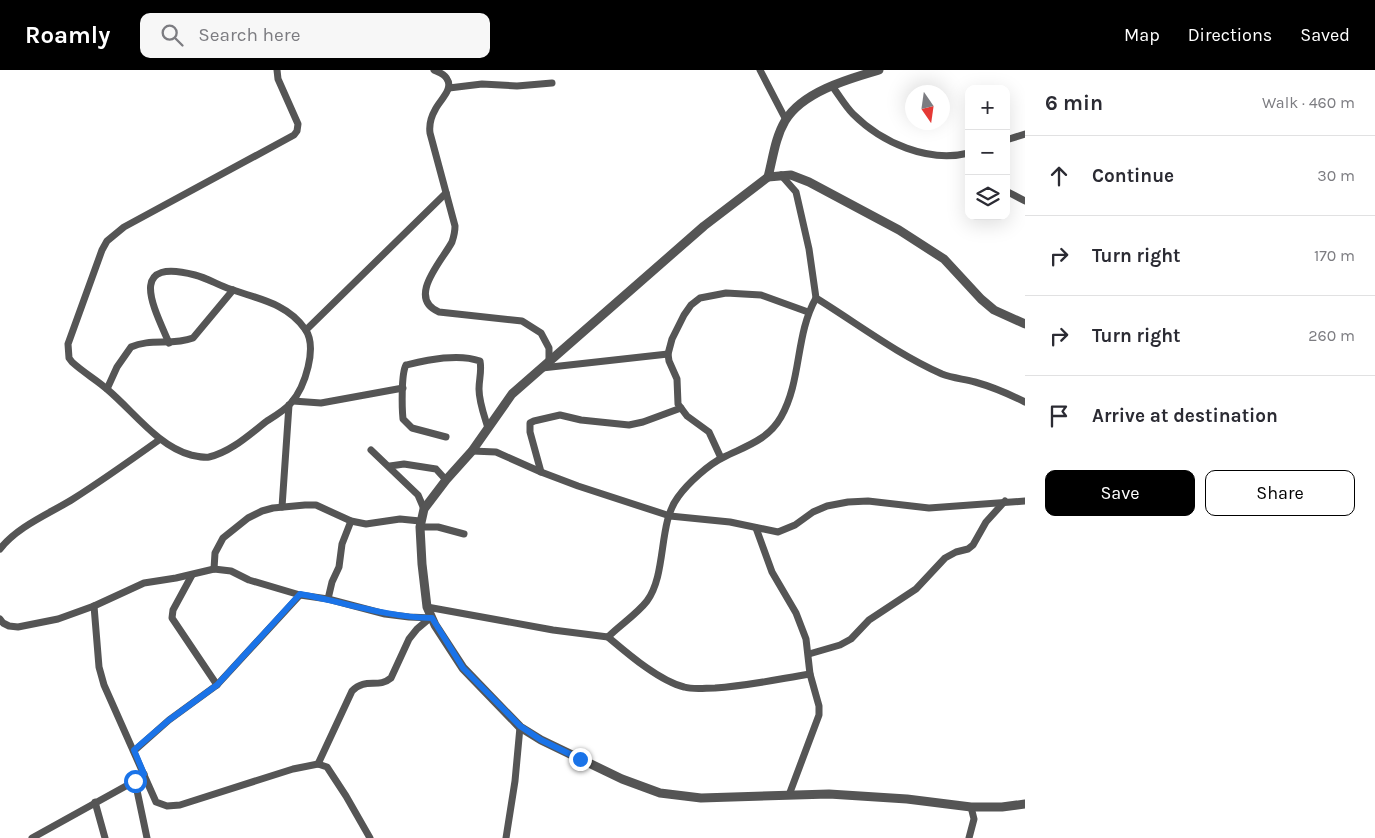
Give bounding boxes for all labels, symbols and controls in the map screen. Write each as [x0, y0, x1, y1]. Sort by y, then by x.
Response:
search box [140, 13, 490, 58]
text: Roamly [25, 21, 110, 49]
icon: search [158, 21, 186, 49]
text: Search here [198, 24, 300, 46]
text: Map [1124, 24, 1160, 46]
text: Directions [1188, 24, 1272, 46]
text: Saved [1300, 24, 1350, 46]
north arrow [905, 85, 950, 130]
map controls [965, 85, 1010, 220]
button: + [965, 85, 1010, 130]
text: 6 min [1045, 91, 1103, 115]
text: Walk · 460 m [1262, 93, 1355, 112]
button: − [965, 130, 1010, 175]
icon: ahead [1045, 162, 1073, 190]
text: Continue [1092, 165, 1174, 187]
text: 30 m [1317, 166, 1355, 185]
button: layers [965, 175, 1010, 220]
icon: right [1045, 242, 1073, 270]
text: Turn right [1092, 245, 1181, 267]
text: 170 m [1314, 246, 1355, 265]
icon: right [1045, 322, 1073, 350]
text: Turn right [1092, 325, 1181, 347]
text: 260 m [1308, 326, 1355, 345]
icon: arrive [1045, 402, 1073, 430]
text: Arrive at destination [1092, 405, 1278, 427]
button: Save [1045, 470, 1195, 516]
button: Share [1205, 470, 1355, 516]
route end [569, 748, 592, 771]
route start [124, 770, 147, 793]

